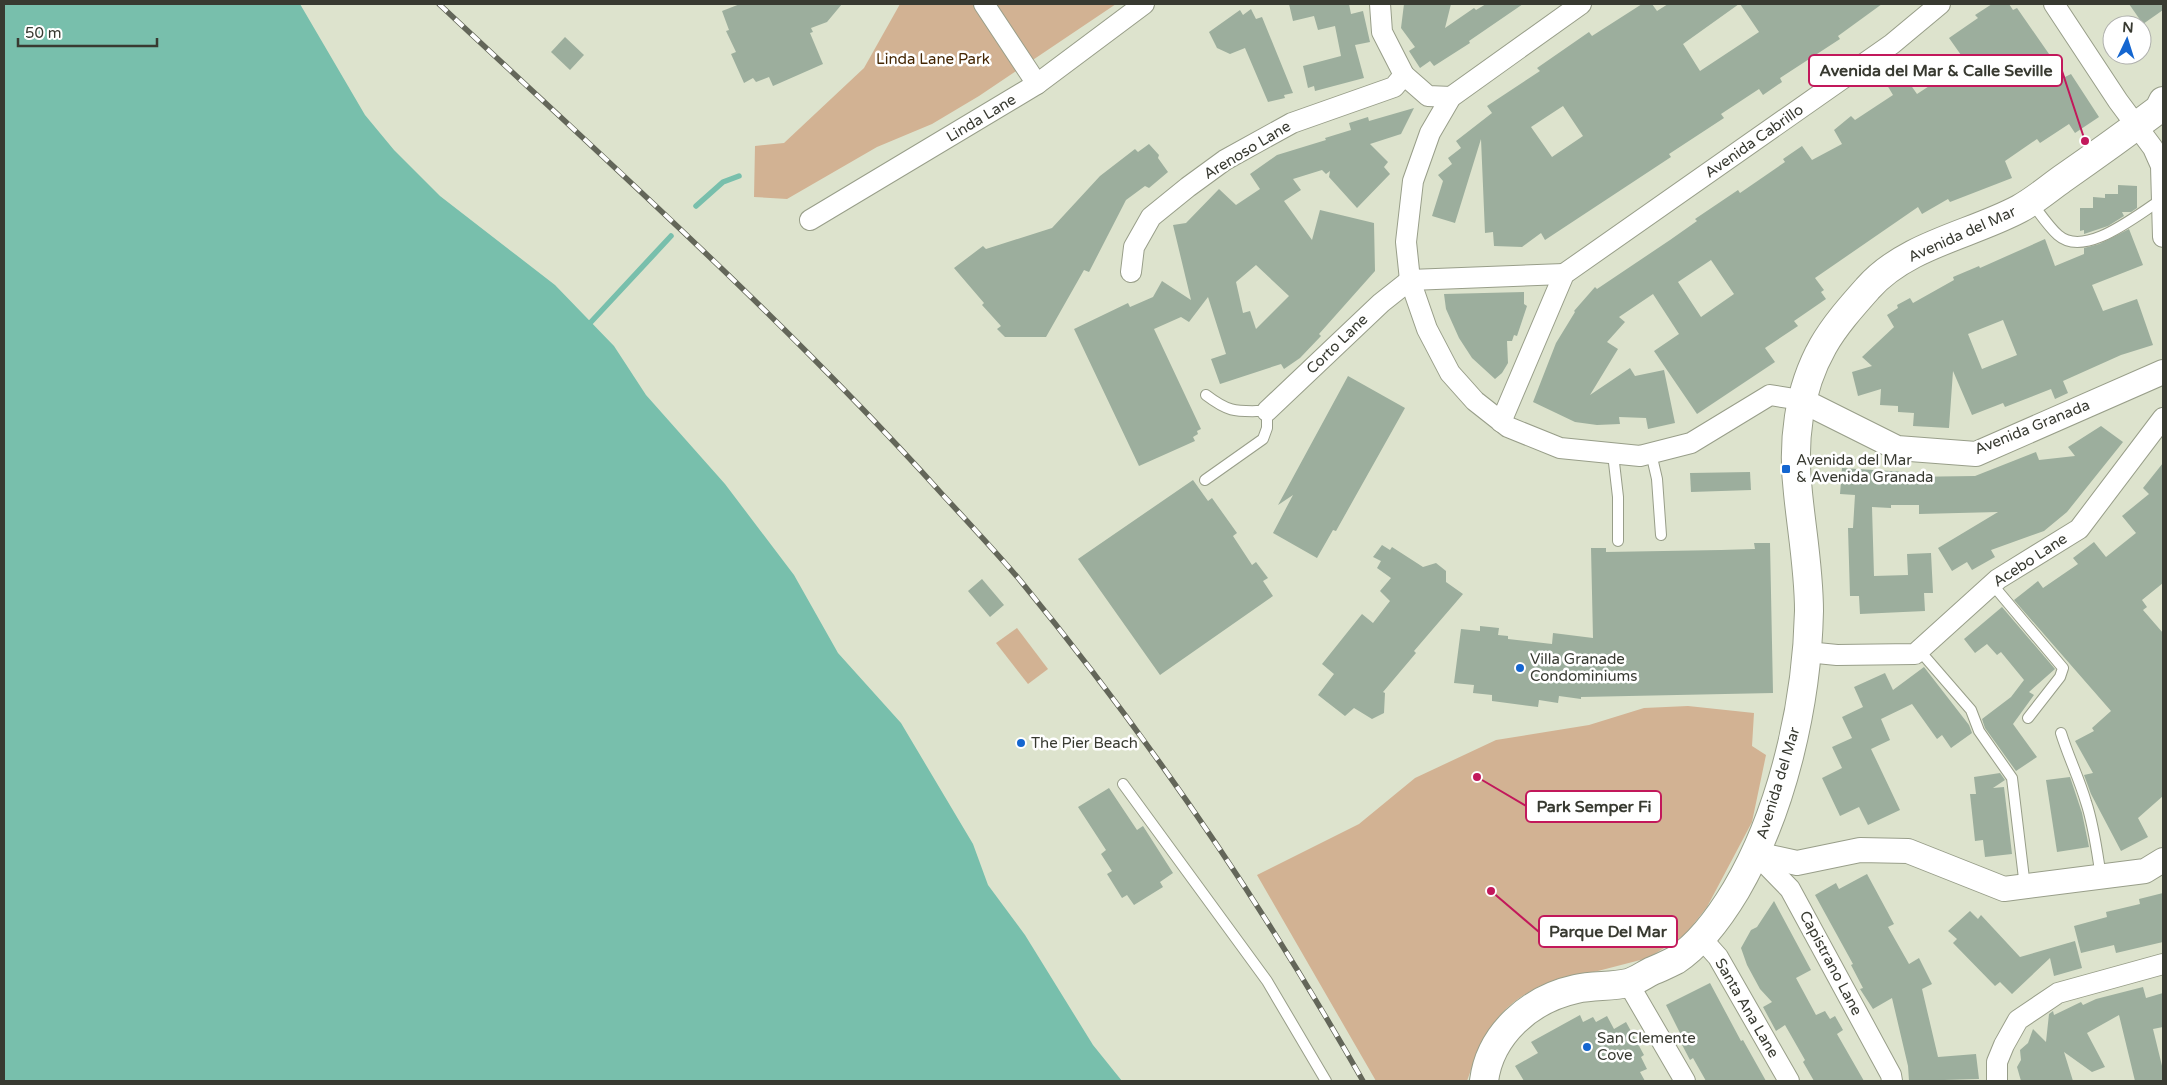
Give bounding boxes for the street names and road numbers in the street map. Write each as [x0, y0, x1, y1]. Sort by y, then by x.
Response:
street label: Linda Lane [943, 90, 1019, 146]
street label: Avenida Cabrillo [1701, 100, 1807, 182]
street label: Arenoso Lane [1200, 117, 1294, 183]
street label: Avenida del Mar [1905, 202, 2019, 266]
street label: Corto Lane [1303, 310, 1371, 378]
street label: Avenida Granada [1972, 396, 2092, 458]
street label: Acebo Lane [1990, 529, 2070, 591]
street label: Avenida del Mar [1752, 725, 1804, 841]
street label: Capistrano Lane [1796, 908, 1866, 1018]
street label: Santa Ana Lane [1711, 955, 1783, 1061]

